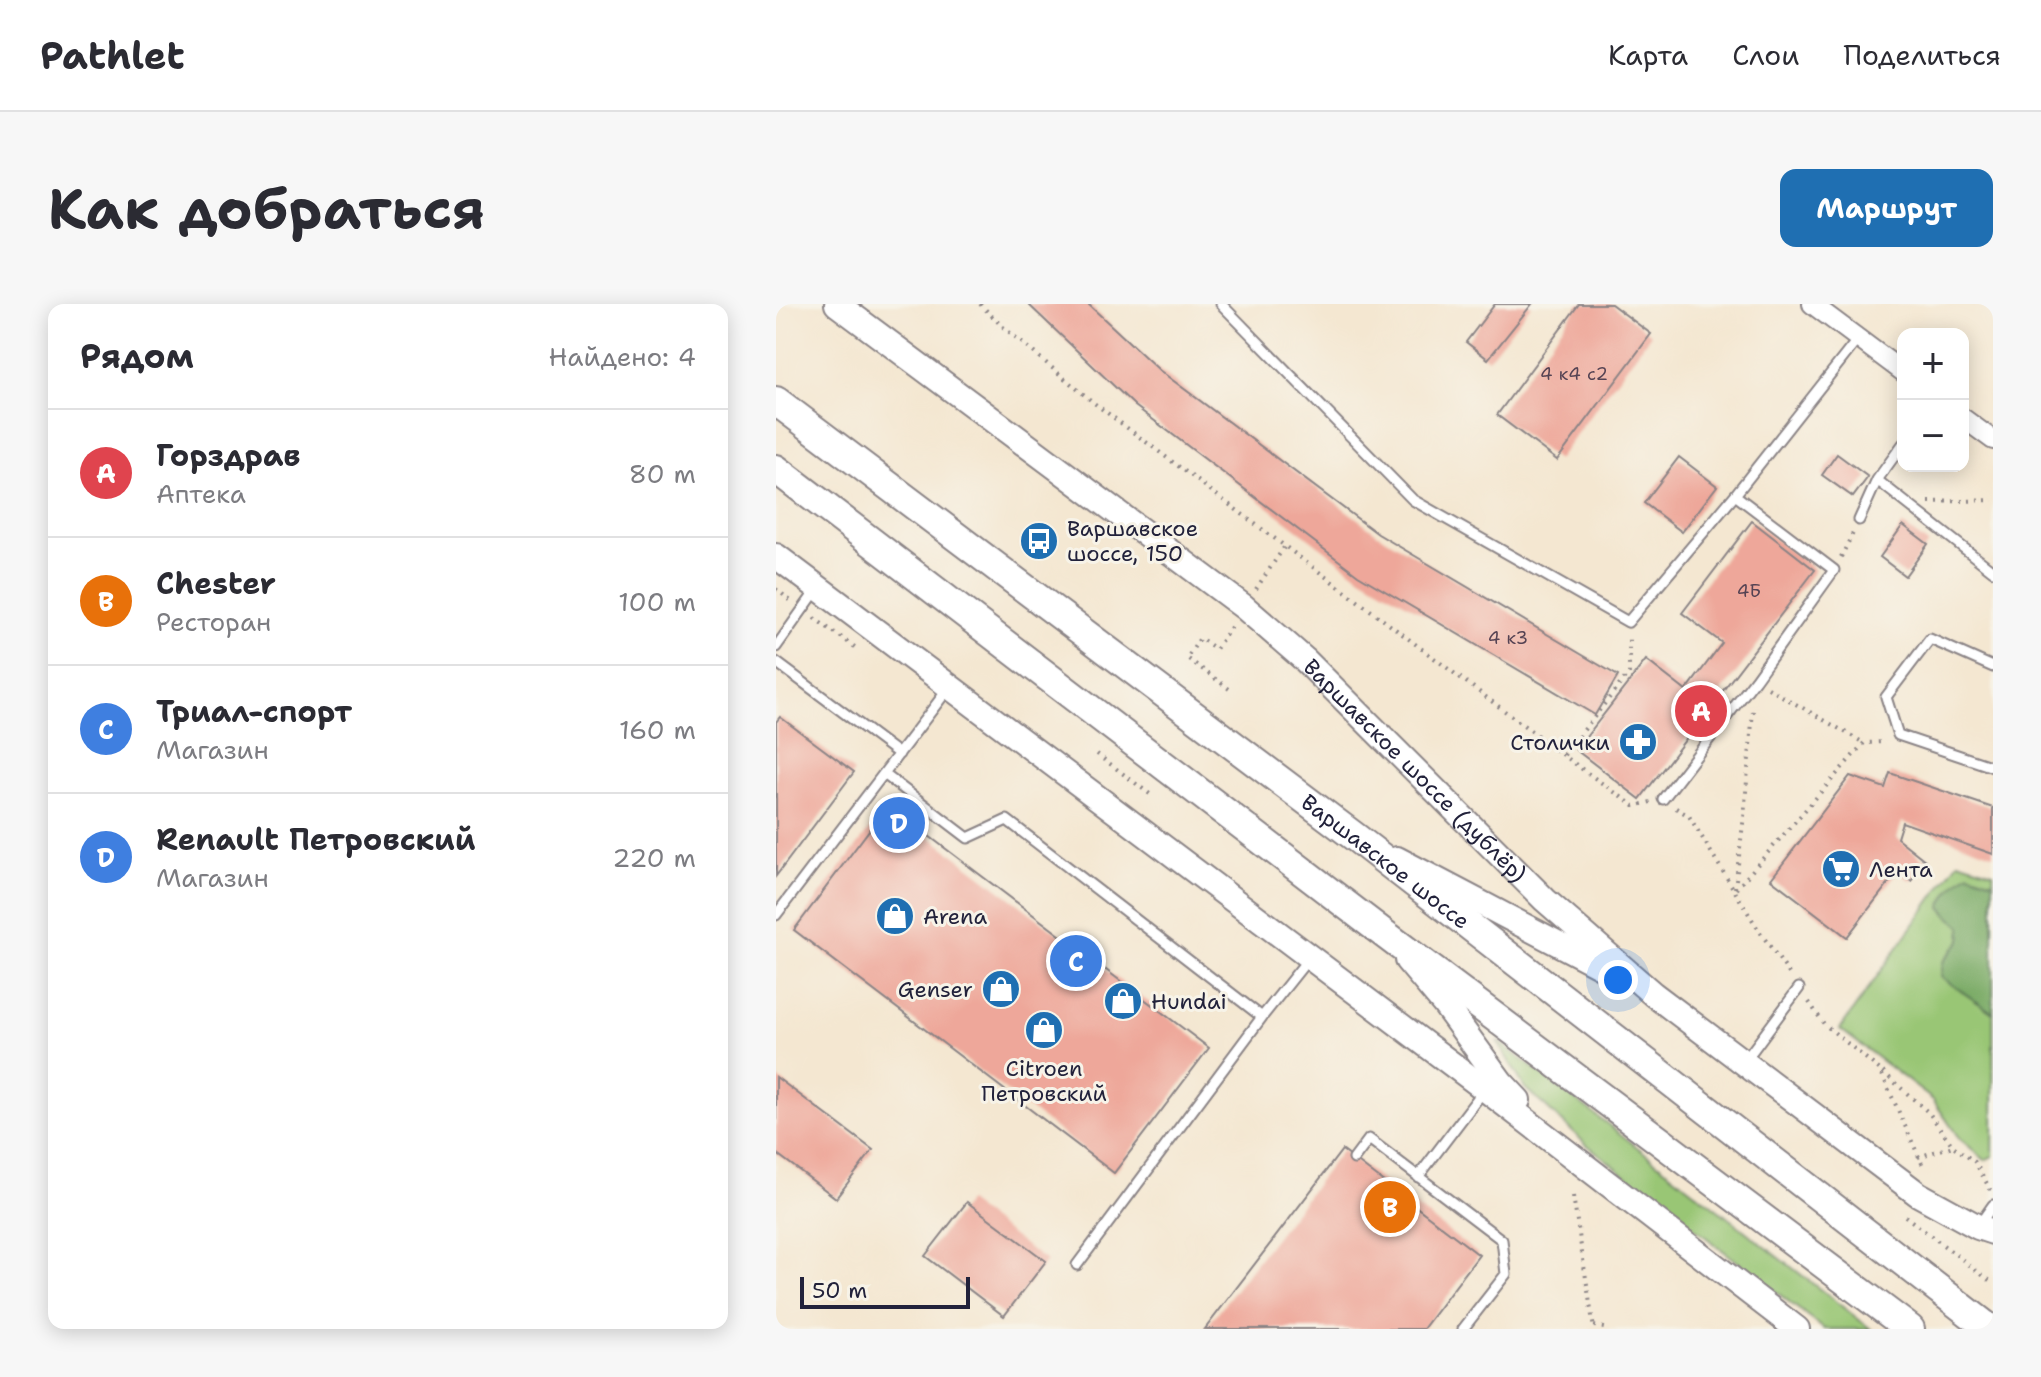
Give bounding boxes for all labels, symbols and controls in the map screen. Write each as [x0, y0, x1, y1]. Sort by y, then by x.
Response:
text: Pathlet [40, 30, 185, 81]
text: Карта [1608, 36, 1688, 74]
text: Слои [1732, 36, 1799, 74]
text: Поделиться [1843, 36, 2001, 74]
button: Маршрут [1780, 169, 1993, 247]
text: Как добраться [48, 171, 485, 246]
map controls [1897, 328, 1969, 472]
button: + [1897, 328, 1969, 400]
text: Рядом [80, 333, 194, 379]
text: Найдено: 4 [549, 339, 696, 374]
house number: 4 к4 с2 [1540, 362, 1608, 386]
button: − [1897, 400, 1969, 472]
text: Горздрав [156, 435, 300, 476]
text: A [96, 456, 116, 491]
text: 80 m [629, 456, 696, 491]
text: Аптека [156, 476, 246, 511]
place label: Варшавское шоссе, 150 [1067, 514, 1198, 568]
bus stop icon: Варшавское шоссе, 150 [1018, 520, 1060, 562]
text: Chester [156, 563, 276, 604]
house number: 4Б [1737, 579, 1761, 603]
text: B [98, 584, 114, 619]
text: 100 m [618, 584, 696, 619]
text: Ресторан [156, 604, 271, 639]
house number: 4 к3 [1488, 626, 1528, 650]
street label: Варшавское шоссе (дублёр) [1298, 653, 1532, 887]
pin: A [1675, 681, 1727, 741]
text: Триал-спорт [156, 691, 352, 732]
text: C [98, 712, 114, 747]
text: 160 m [619, 712, 696, 747]
pharmacy icon: Столички [1617, 721, 1659, 763]
place label: Столички [1510, 728, 1610, 757]
text: Магазин [156, 732, 269, 767]
street label: Варшавское шоссе [1297, 788, 1475, 936]
pin: D [873, 793, 925, 853]
text: Renault Петровский [156, 819, 475, 860]
text: D [97, 840, 115, 875]
text: 220 m [612, 840, 696, 875]
supermarket icon: Лента [1820, 848, 1862, 890]
place label: Лента [1869, 855, 1933, 884]
text: Магазин [156, 860, 269, 895]
shop icon: Arena [874, 895, 916, 937]
place label: Arena [923, 902, 987, 931]
pin: C [1050, 931, 1102, 991]
your location [1598, 960, 1638, 1000]
shop icon: Genser [980, 968, 1022, 1010]
place label: Genser [898, 975, 973, 1004]
shop icon: Hundai [1102, 980, 1144, 1022]
place label: Hundai [1151, 987, 1227, 1016]
shop icon: Citroen Петровский [1023, 1009, 1065, 1051]
place label: Citroen Петровский [981, 1054, 1107, 1108]
pin: B [1364, 1177, 1416, 1237]
scale bar [800, 1273, 970, 1309]
text: 50 m [812, 1276, 867, 1305]

